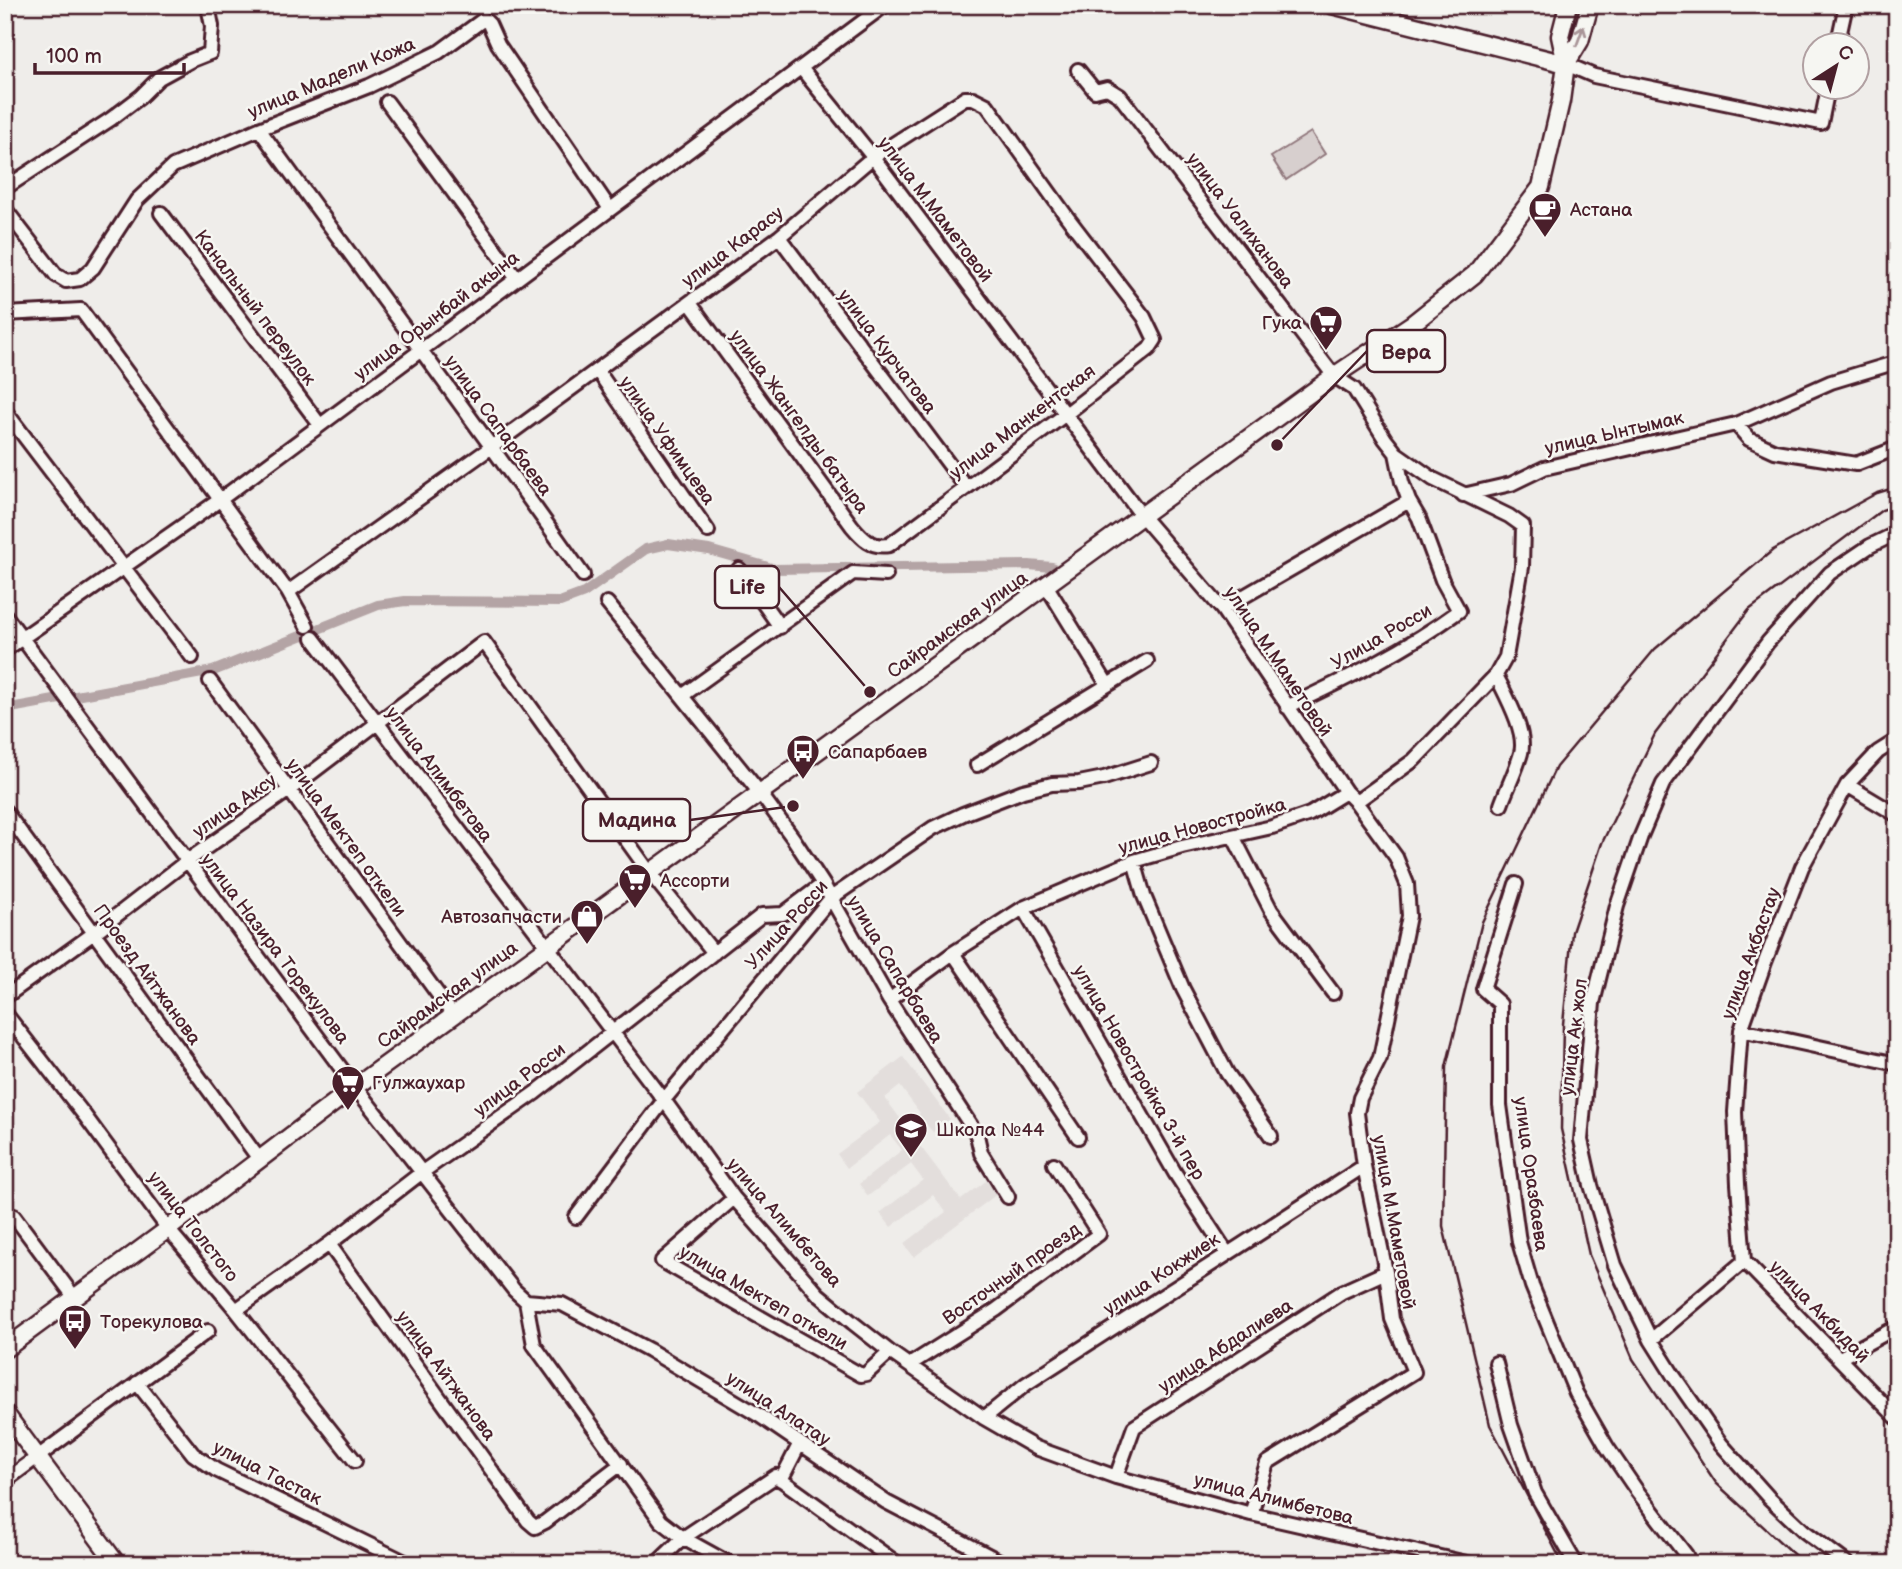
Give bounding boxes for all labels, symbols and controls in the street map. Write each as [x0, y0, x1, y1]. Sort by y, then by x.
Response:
one-way arrow [1575, 25, 1588, 47]
scale bar [35, 32, 184, 76]
north arrow [1800, 32, 1870, 102]
street label: улица Мадели Кожа [244, 33, 419, 124]
text: С [1833, 40, 1857, 67]
text: 100 m [46, 44, 102, 69]
street label: улица М.Маметовой [872, 132, 997, 287]
street label: улица Уалиханова [1181, 148, 1298, 293]
cafe icon: Астана [1526, 190, 1564, 239]
place label: Астана [1569, 199, 1633, 222]
street label: улица Карасу [678, 201, 788, 293]
street label: Канальный переулок [189, 226, 321, 390]
street label: улица Орынбай акына [350, 246, 524, 386]
street label: улица Курчатова [832, 285, 941, 419]
supermarket icon: Гука [1307, 303, 1345, 352]
place label: Гука [1262, 312, 1302, 335]
street label: улица Жангелды батыра [724, 325, 873, 518]
callout: Вера [1367, 330, 1445, 372]
text: Вера [1381, 340, 1432, 365]
street label: улица Сапарбаева [439, 351, 557, 501]
street label: улица Манкентская [946, 360, 1100, 484]
street label: улица Уфимцева [614, 372, 720, 510]
street label: улица Ынтымак [1543, 406, 1686, 461]
callout: Life [715, 566, 779, 608]
street label: Сайрамская улица [883, 567, 1033, 684]
text: Life [729, 575, 765, 600]
street label: улица М.Маметовой [1219, 582, 1337, 741]
street label: Улица Росси [1327, 599, 1436, 675]
street label: улица Алимбетова [380, 703, 497, 847]
bus stop icon: Сапарбаев [784, 732, 822, 781]
place label: Сапарбаев [828, 741, 927, 764]
street label: улица Мектеп откели [281, 754, 411, 922]
street label: улица Аксу [188, 769, 281, 843]
street label: улица Новостройка [1116, 793, 1289, 860]
callout: Мадина [583, 799, 690, 841]
text: Мадина [598, 808, 677, 833]
street label: улица Назира Торекулова [196, 849, 354, 1049]
supermarket icon: Ассорти [616, 861, 654, 910]
place label: Ассорти [659, 870, 730, 893]
street label: Улица Росси [741, 875, 833, 975]
street label: улица Акбастау [1717, 884, 1786, 1023]
street label: улица Сапарбаева [842, 892, 948, 1048]
shop icon: Автозапчасти [568, 897, 606, 946]
street label: Проезд Айтжанова [88, 900, 206, 1050]
place label: Автозапчасти [440, 906, 562, 929]
street label: Сайрамская улица [373, 937, 523, 1054]
street label: улица Новостройка 3-й пер [1068, 961, 1210, 1185]
street label: улица Ак жол [1556, 977, 1593, 1097]
street label: улица Росси [469, 1038, 570, 1122]
supermarket icon: Гулжаухар [329, 1063, 367, 1112]
place label: Гулжаухар [372, 1072, 466, 1095]
street label: улица Оразбаева [1508, 1095, 1553, 1253]
school or university icon: Школа №44 [892, 1110, 930, 1159]
place label: Школа №44 [936, 1119, 1045, 1142]
street label: улица М.Маметовой [1367, 1133, 1420, 1311]
street label: улица Алимбетова [721, 1154, 846, 1292]
street label: улица Толстого [143, 1167, 243, 1287]
street label: Восточный проезд [939, 1218, 1086, 1330]
street label: улица Кокжиек [1099, 1228, 1224, 1321]
street label: улица Мектеп откели [675, 1241, 851, 1356]
street label: улица Акбидай [1764, 1256, 1874, 1368]
street label: улица Абдалиева [1154, 1294, 1297, 1398]
bus stop icon: Торекулова [56, 1302, 94, 1351]
street label: улица Айтжанова [391, 1306, 501, 1445]
place label: Торекулова [100, 1311, 203, 1334]
street label: улица Алатау [722, 1367, 835, 1452]
street label: улица Тастак [209, 1436, 326, 1511]
street label: улица Алимбетова [1191, 1468, 1356, 1530]

